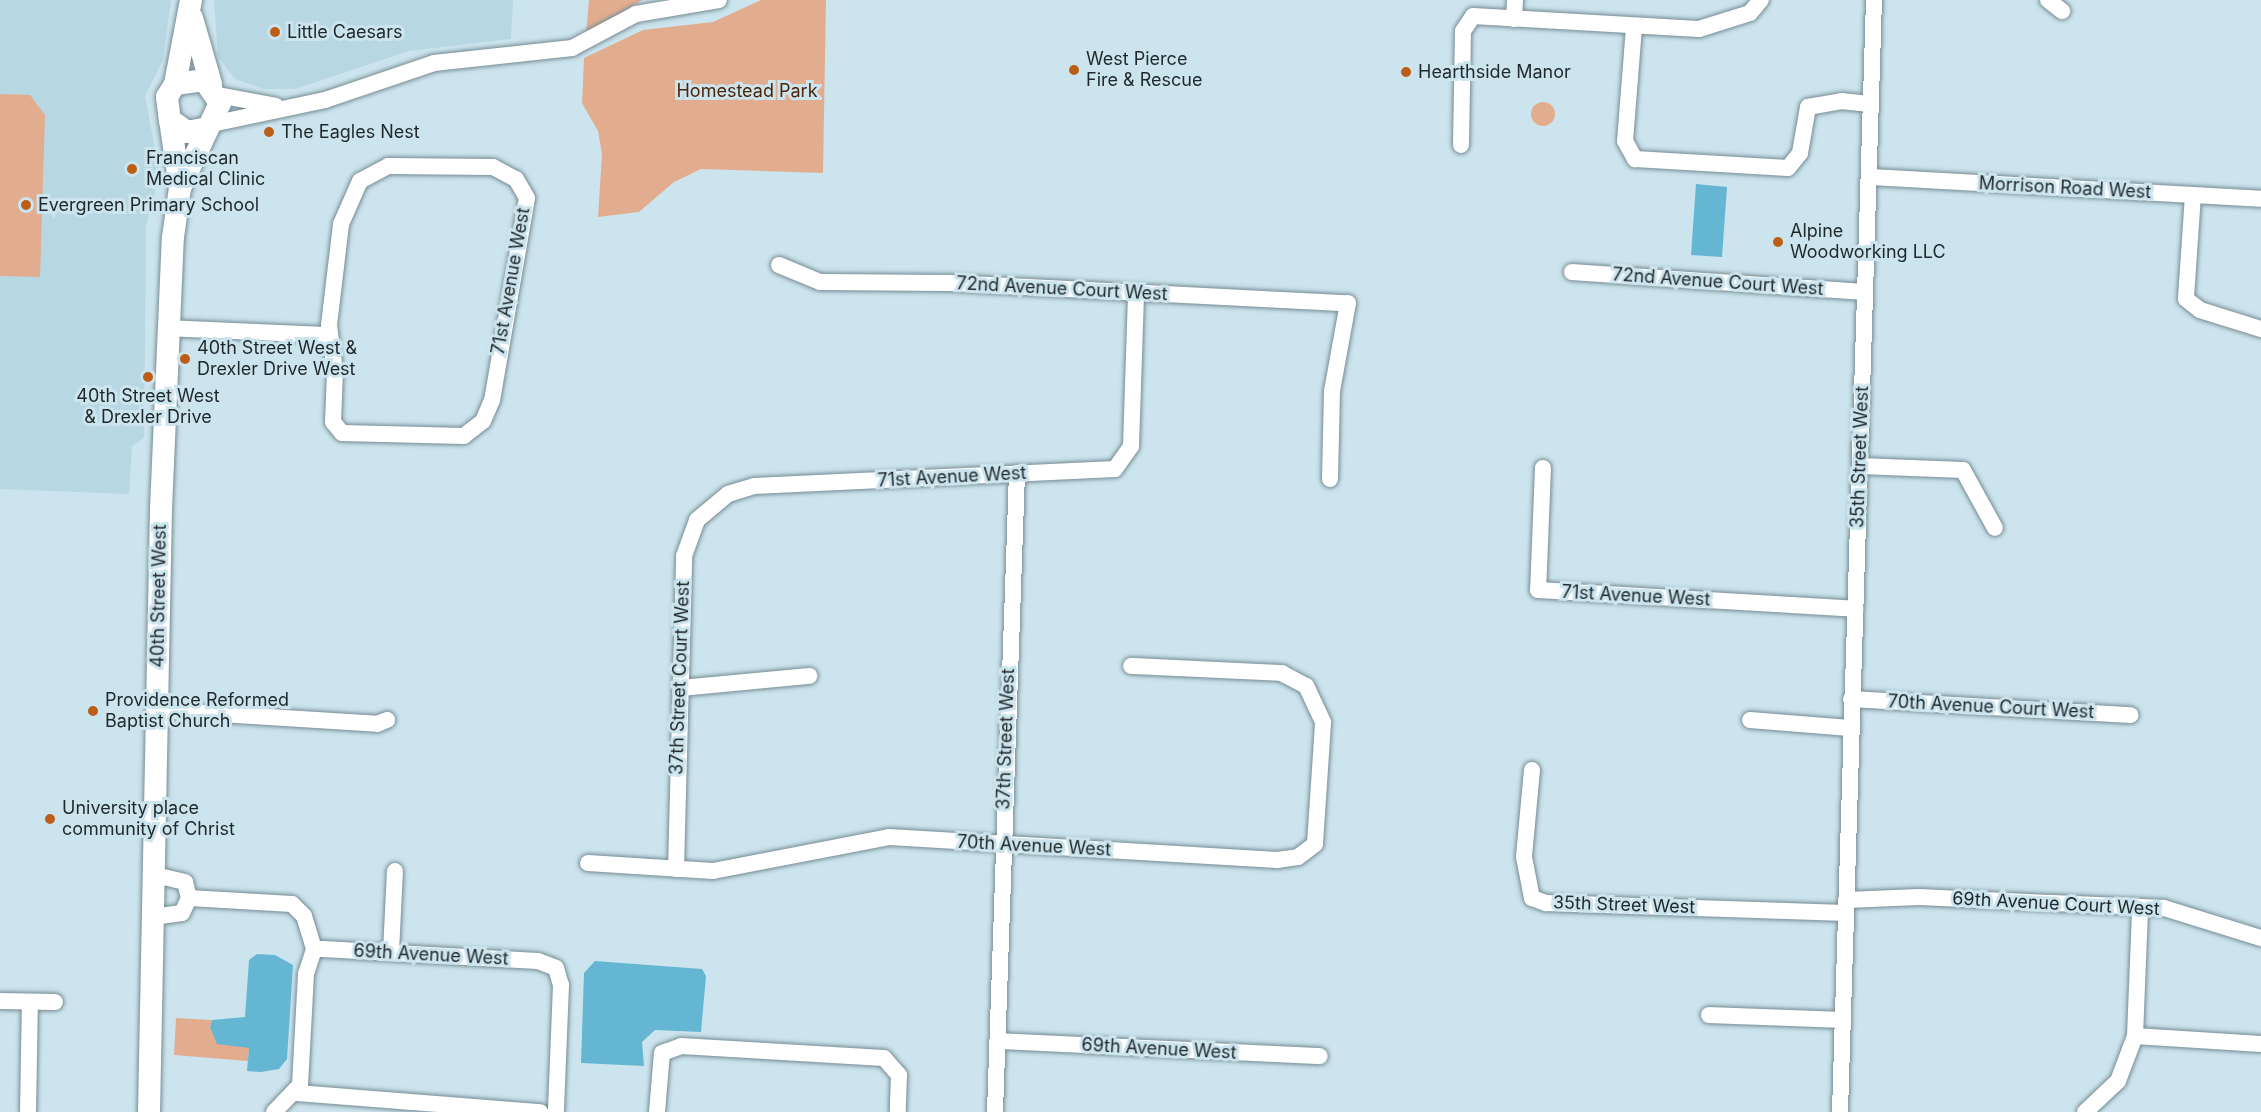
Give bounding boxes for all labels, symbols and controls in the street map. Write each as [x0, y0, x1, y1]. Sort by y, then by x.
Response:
place label: Little Caesars [287, 21, 402, 43]
marker: Little Caesars [268, 25, 282, 39]
place label: West Pierce Fire & Rescue [1086, 49, 1202, 92]
place label: Hearthside Manor [1418, 61, 1571, 83]
marker: West Pierce Fire & Rescue [1067, 63, 1081, 77]
marker: Hearthside Manor [1399, 65, 1413, 79]
park label: Homestead Park [676, 80, 818, 102]
place label: The Eagles Nest [281, 121, 420, 143]
marker: The Eagles Nest [262, 125, 276, 139]
place label: Franciscan Medical Clinic [146, 148, 265, 190]
marker: Franciscan Medical Clinic [123, 160, 141, 178]
street label: Morrison Road West [1978, 173, 2152, 203]
place label: Evergreen Primary School [38, 194, 259, 216]
marker: Evergreen Primary School [19, 198, 33, 212]
street label: 71st Avenue West [487, 206, 535, 356]
place label: Alpine Woodworking LLC [1790, 221, 1946, 264]
marker: Alpine Woodworking LLC [1771, 235, 1785, 249]
street label: 72nd Avenue Court West [1612, 264, 1824, 300]
street label: 72nd Avenue Court West [956, 273, 1168, 305]
place label: 40th Street West & Drexler Drive West [197, 338, 357, 380]
marker: 40th Street West & Drexler Drive West [178, 352, 192, 366]
marker: 40th Street West & Drexler Drive [141, 370, 155, 384]
place label: 40th Street West & Drexler Drive [76, 386, 220, 428]
street label: 35th Street West [1847, 386, 1873, 528]
street label: 71st Avenue West [877, 462, 1027, 492]
street label: 40th Street West [147, 524, 171, 668]
street label: 37th Street Court West [666, 581, 694, 775]
street label: 71st Avenue West [1561, 581, 1711, 611]
street label: 37th Street West [993, 668, 1019, 810]
place label: Providence Reformed Baptist Church [105, 690, 289, 732]
street label: 70th Avenue Court West [1887, 691, 2095, 723]
marker: Providence Reformed Baptist Church [86, 704, 100, 718]
place label: University place community of Christ [62, 798, 235, 840]
marker: University place community of Christ [43, 812, 57, 826]
street label: 70th Avenue West [956, 831, 1112, 861]
street label: 69th Avenue Court West [1952, 888, 2160, 920]
street label: 35th Street West [1553, 892, 1695, 918]
street label: 69th Avenue West [353, 940, 509, 970]
street label: 69th Avenue West [1081, 1034, 1237, 1064]

